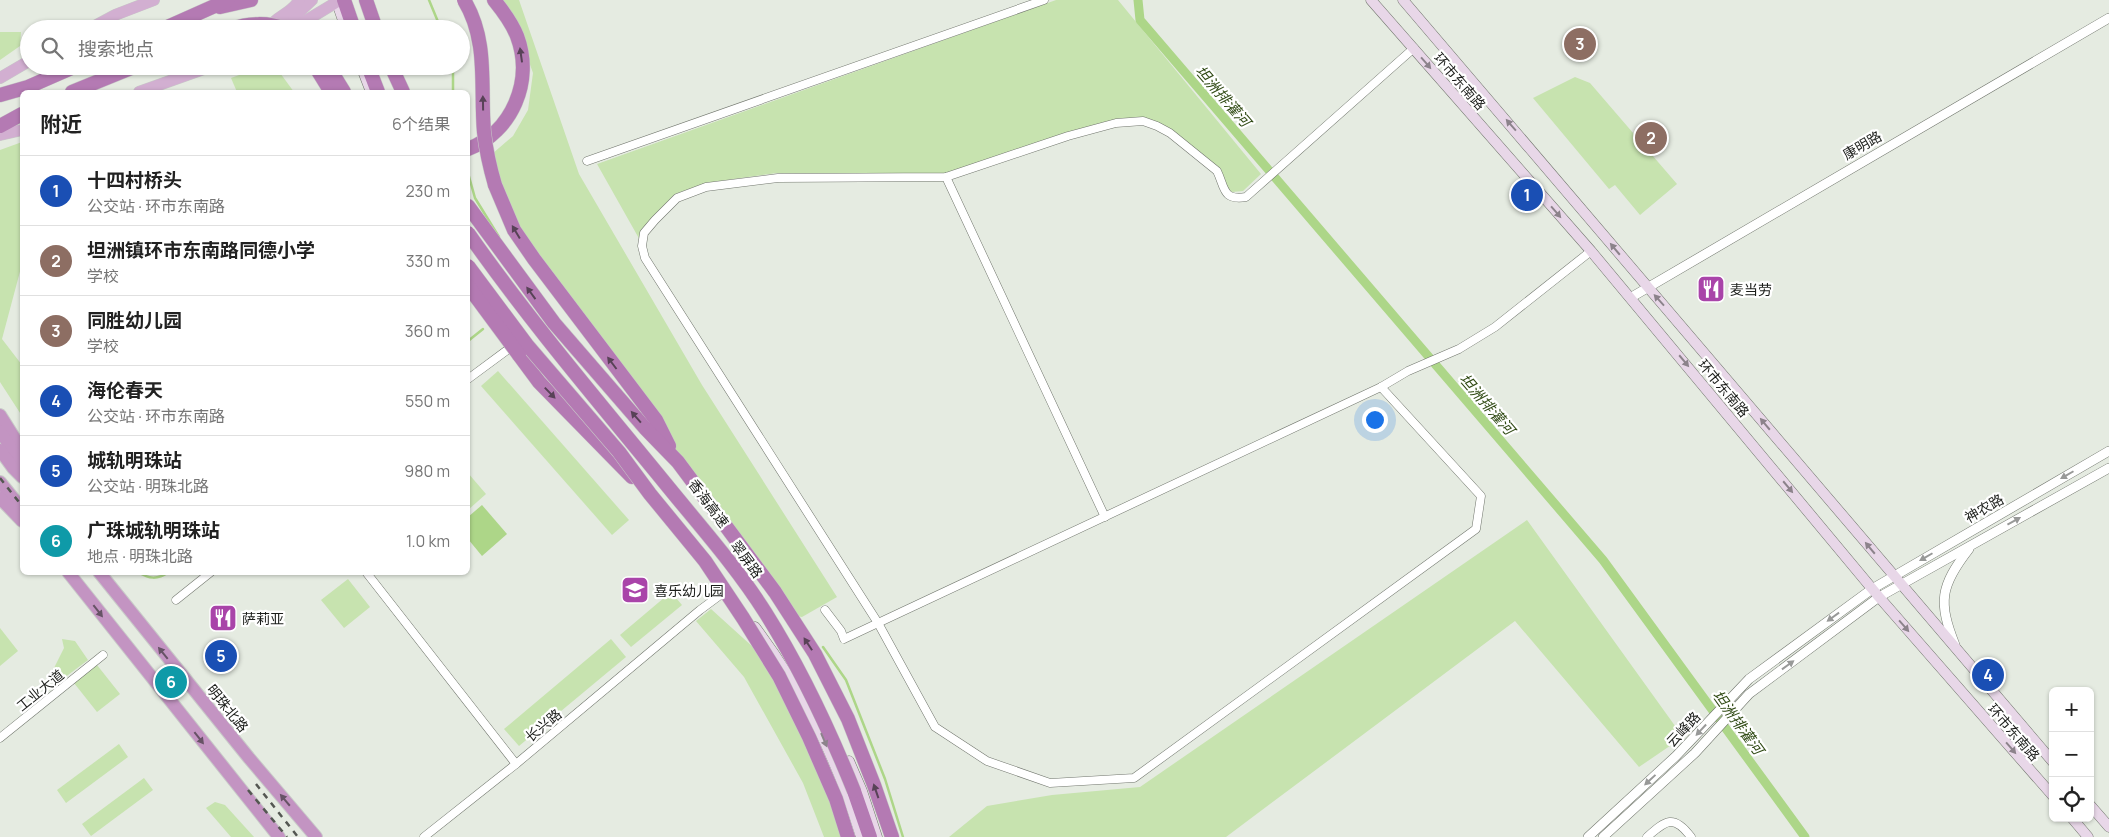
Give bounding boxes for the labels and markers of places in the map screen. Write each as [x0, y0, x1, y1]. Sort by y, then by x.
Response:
pin: 3 [1564, 25, 1596, 63]
pin: 2 [1635, 119, 1667, 157]
pin: 1 [1511, 176, 1543, 214]
restaurant icon: 麦当劳 [1696, 274, 1726, 304]
place label: 麦当劳 [1730, 280, 1772, 299]
school or university icon: 喜乐幼儿园 [620, 575, 650, 605]
place label: 喜乐幼儿园 [654, 581, 724, 600]
restaurant icon: 萨莉亚 [208, 603, 238, 633]
place label: 萨莉亚 [242, 609, 284, 628]
pin: 5 [205, 637, 237, 675]
pin: 4 [1972, 656, 2004, 694]
pin: 6 [155, 663, 187, 701]

